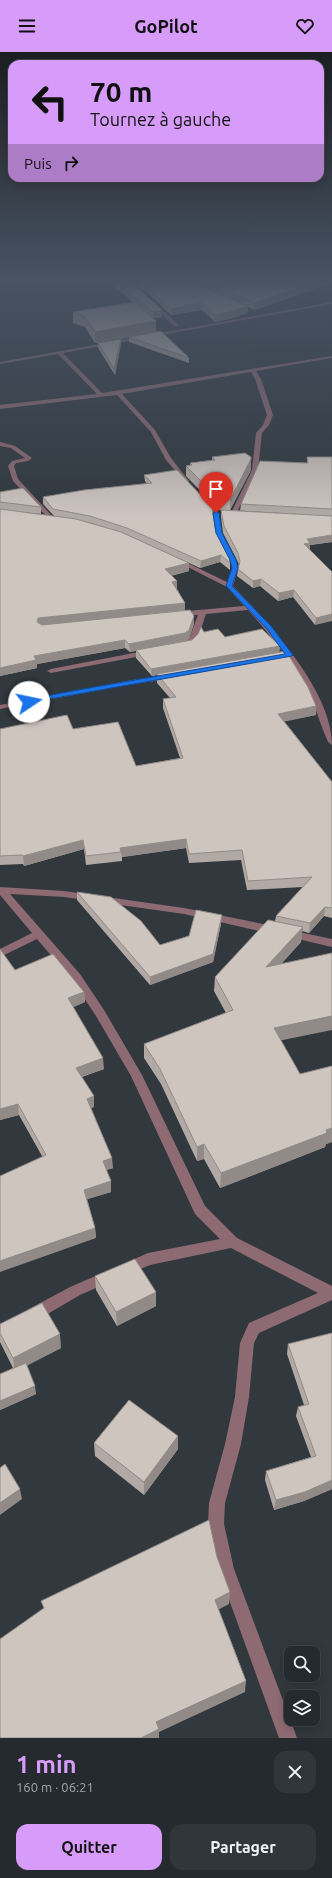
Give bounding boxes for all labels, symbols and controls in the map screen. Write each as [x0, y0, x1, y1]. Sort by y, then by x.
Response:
icon: menu [16, 15, 38, 37]
icon: heart [294, 15, 316, 37]
text: GoPilot [134, 16, 198, 36]
icon: left [24, 76, 76, 128]
text: 70 m [90, 76, 152, 107]
text: Tournez à gauche [90, 109, 231, 129]
icon: right [60, 152, 82, 174]
text: Puis [24, 155, 52, 172]
pin [199, 472, 233, 513]
icon: arrive [205, 478, 227, 500]
position arrow [8, 681, 50, 723]
map controls [284, 1646, 320, 1726]
button: search [284, 1646, 320, 1682]
button: layers [284, 1690, 320, 1726]
text: 1 min [16, 1751, 77, 1778]
button: close [274, 1751, 316, 1793]
text: 160 m · 06:21 [16, 1780, 94, 1794]
button: Quitter [16, 1824, 162, 1870]
button: Partager [170, 1824, 316, 1870]

